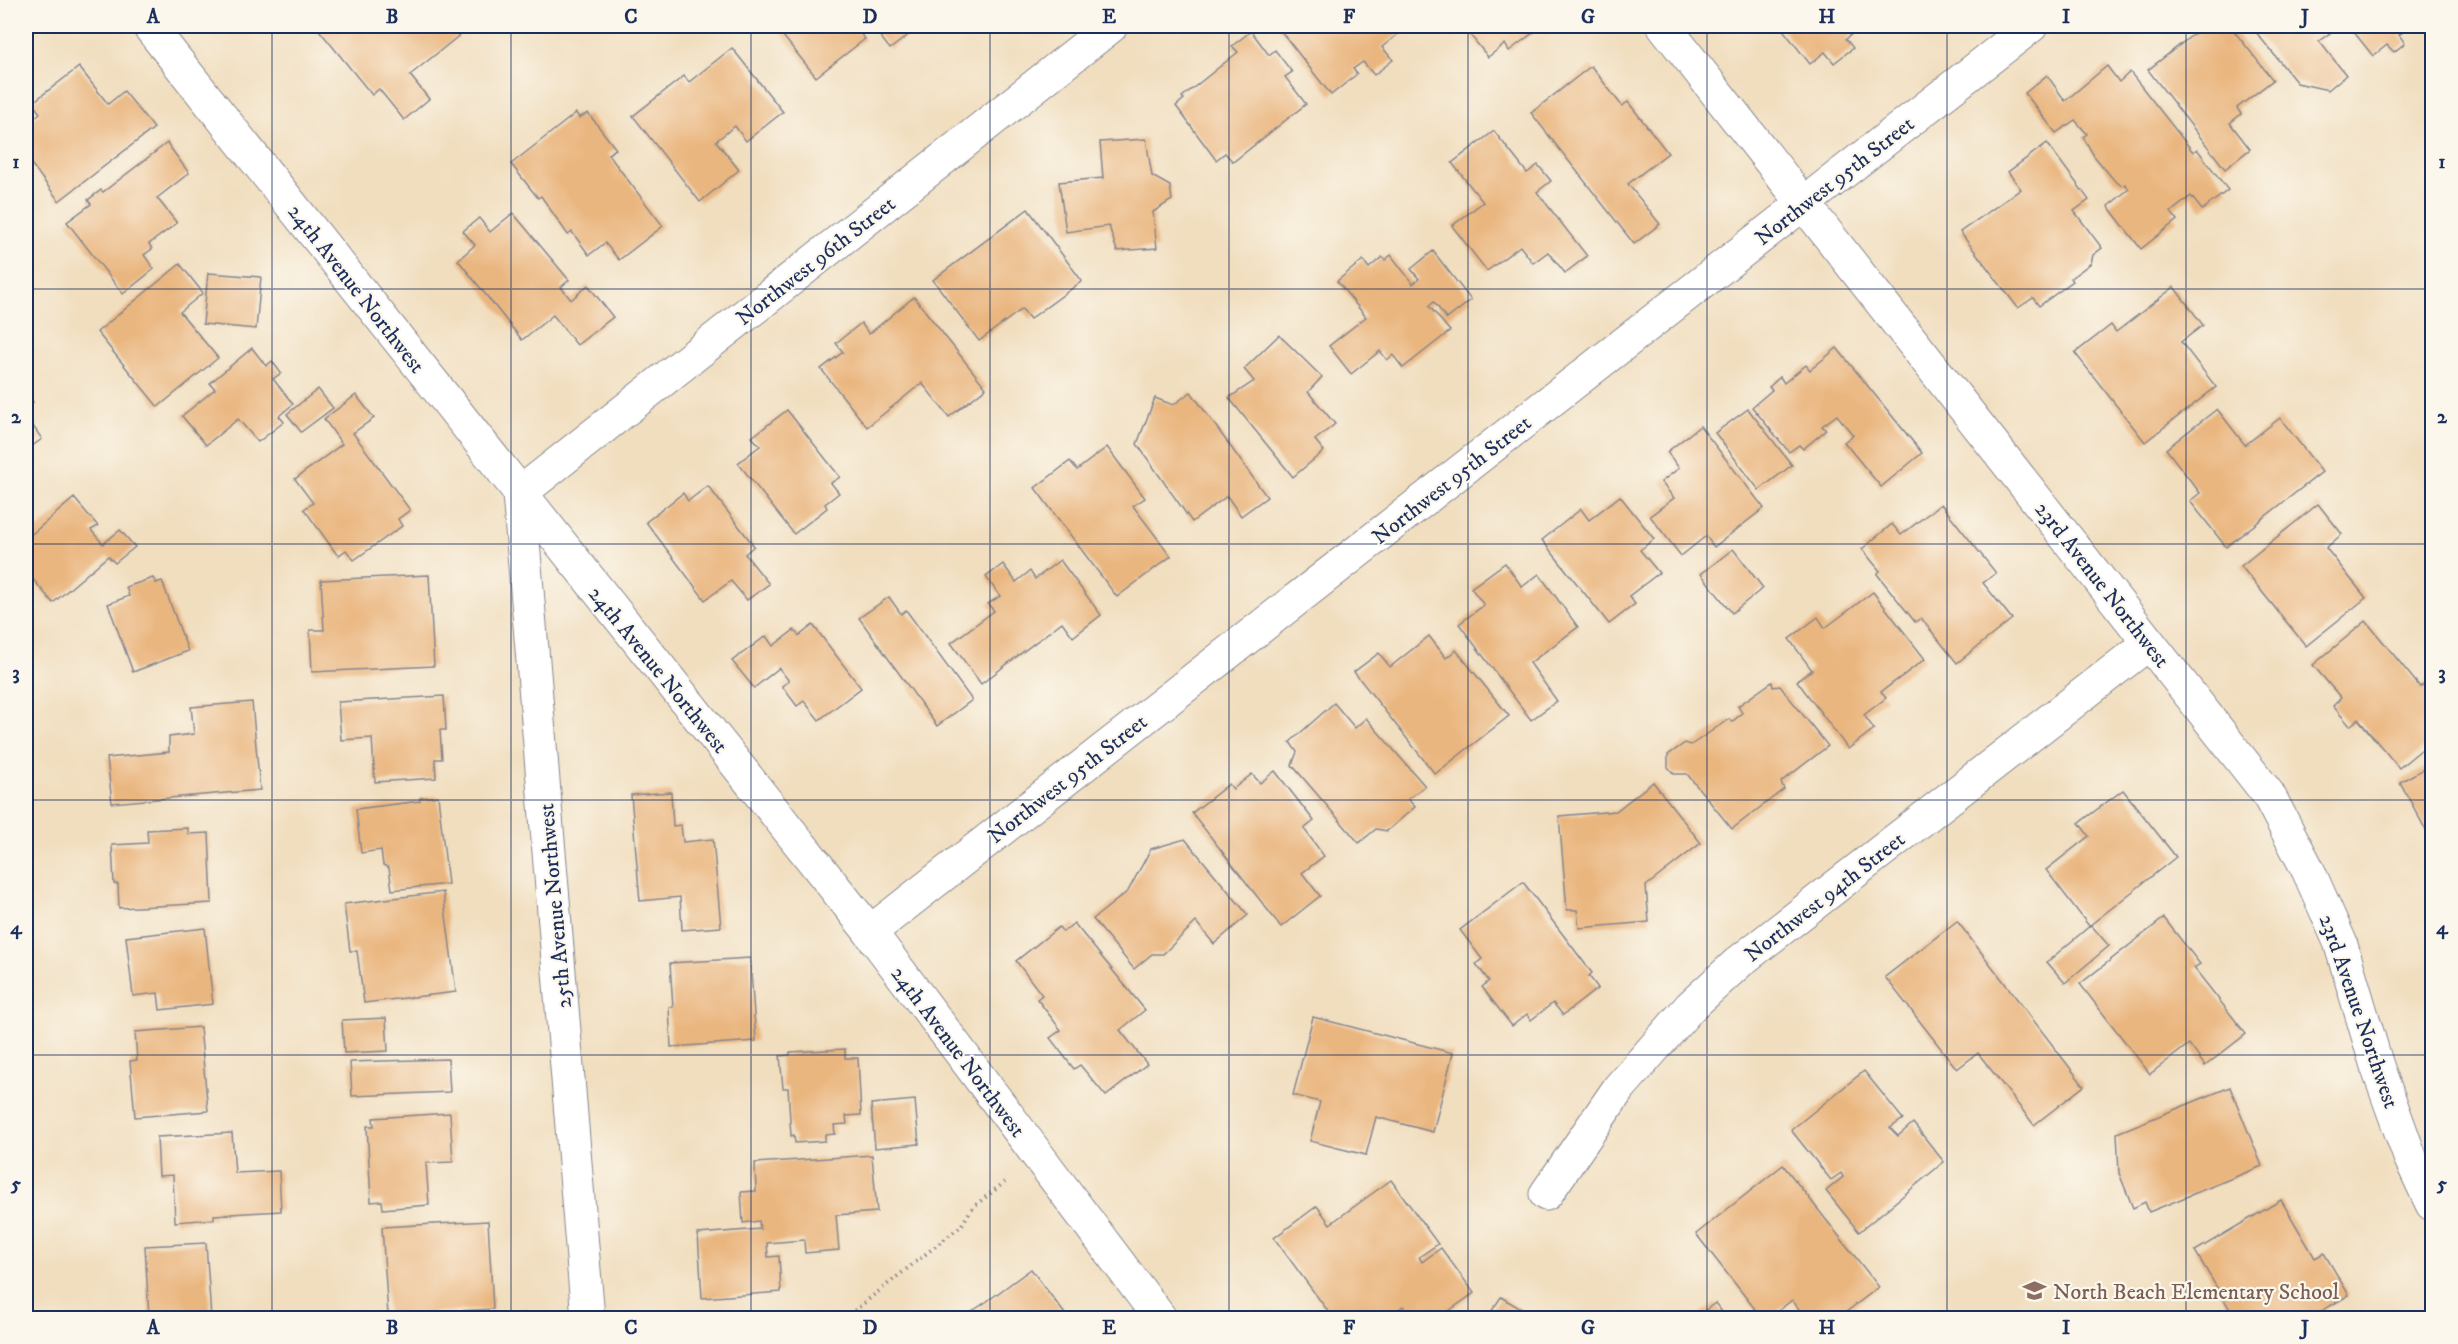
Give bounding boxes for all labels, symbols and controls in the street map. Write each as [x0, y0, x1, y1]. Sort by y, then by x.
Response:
text: A [146, 5, 161, 30]
text: B [386, 5, 398, 30]
text: C [624, 5, 638, 30]
text: D [863, 5, 878, 30]
text: E [1102, 5, 1116, 30]
text: F [1343, 5, 1356, 30]
text: G [1581, 5, 1595, 30]
text: H [1819, 5, 1836, 30]
text: I [2062, 5, 2070, 30]
text: J [2299, 5, 2309, 30]
street label: Northwest 95th Street [1750, 111, 1920, 252]
text: 1 [12, 150, 20, 175]
text: 1 [2438, 150, 2446, 175]
street label: Northwest 96th Street [731, 191, 901, 332]
street label: 24th Avenue Northwest [281, 199, 430, 379]
text: 2 [11, 405, 22, 430]
text: 2 [2437, 405, 2448, 430]
street label: Northwest 95th Street [1367, 410, 1537, 551]
street label: 23rd Avenue Northwest [2029, 496, 2175, 673]
street label: 24th Avenue Northwest [582, 581, 734, 759]
text: 3 [12, 661, 20, 686]
text: 3 [2438, 661, 2446, 686]
street label: Northwest 95th Street [983, 709, 1153, 850]
street label: 25th Avenue Northwest [533, 802, 578, 1009]
street label: Northwest 94th Street [1739, 826, 1911, 968]
street label: 23rd Avenue Northwest [2313, 911, 2404, 1112]
text: 4 [10, 916, 23, 941]
text: 4 [2436, 916, 2449, 941]
street label: 24th Avenue Northwest [885, 961, 1031, 1143]
text: 5 [10, 1172, 21, 1197]
text: 5 [2436, 1172, 2447, 1197]
school or university icon: North Beach Elementary School [2022, 1278, 2048, 1304]
place label: North Beach Elementary School [2053, 1279, 2340, 1306]
text: A [146, 1316, 161, 1341]
text: B [386, 1316, 398, 1341]
text: C [624, 1316, 638, 1341]
text: D [863, 1316, 878, 1341]
text: E [1102, 1316, 1116, 1341]
text: F [1343, 1316, 1356, 1341]
text: G [1581, 1316, 1595, 1341]
text: H [1819, 1316, 1836, 1341]
text: I [2062, 1316, 2070, 1341]
text: J [2299, 1316, 2309, 1341]

